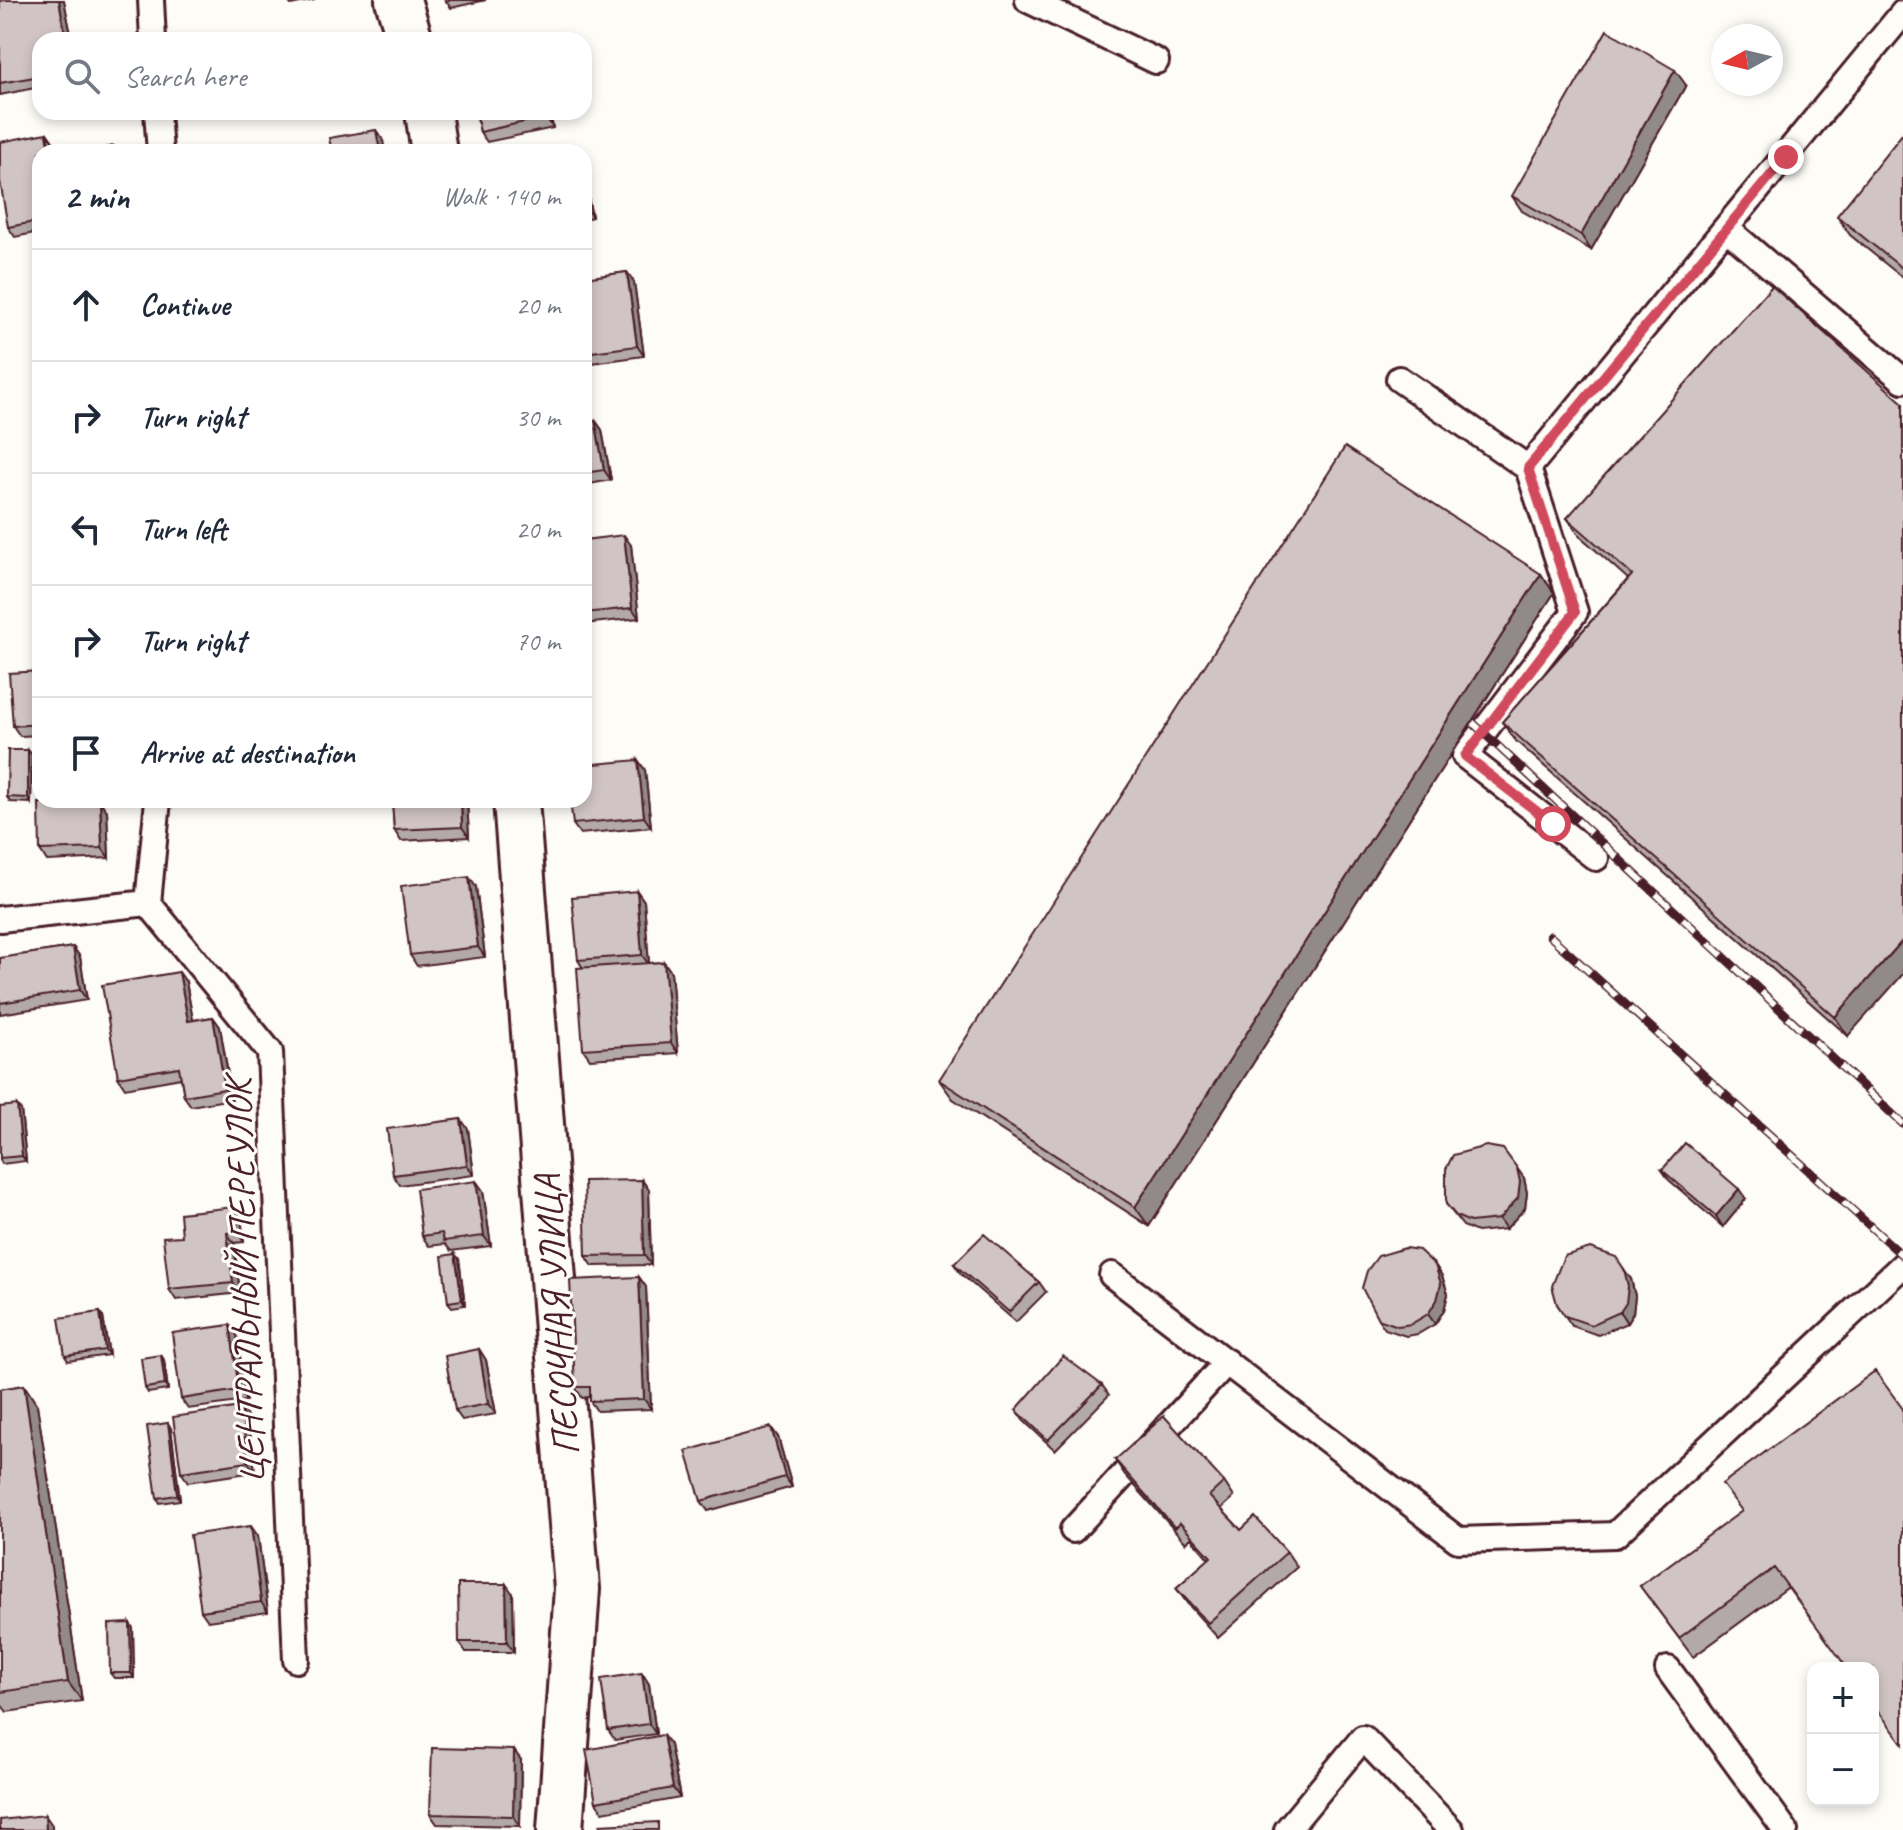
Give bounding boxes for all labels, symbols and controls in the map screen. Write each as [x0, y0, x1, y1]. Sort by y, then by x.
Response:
north arrow [1711, 24, 1783, 96]
search box [32, 32, 592, 120]
icon: search [60, 54, 104, 98]
text: Search here [124, 57, 246, 95]
route end [1768, 139, 1804, 175]
text: 2 min [64, 175, 129, 218]
text: Walk · 140 m [443, 180, 560, 213]
icon: ahead [64, 283, 108, 327]
text: Continue [140, 286, 230, 324]
text: 20 m [516, 289, 560, 322]
icon: right [64, 395, 108, 439]
text: Turn right [140, 398, 245, 436]
text: 30 m [516, 401, 560, 434]
icon: left [64, 507, 108, 551]
text: Turn left [140, 510, 227, 548]
text: 20 m [516, 513, 560, 546]
icon: right [64, 619, 108, 663]
text: Turn right [140, 622, 245, 660]
text: 70 m [516, 625, 560, 658]
icon: arrive [64, 731, 108, 775]
text: Arrive at destination [140, 734, 355, 772]
route start [1535, 806, 1571, 842]
street label: ЦЕНТРАЛЬНЫЙ ПЕРЕУЛОК [214, 1071, 275, 1484]
street label: ПЕСОЧНАЯ УЛИЦА [523, 1171, 590, 1457]
map controls [1807, 1662, 1879, 1806]
button: + [1807, 1662, 1879, 1734]
button: − [1807, 1734, 1879, 1806]

